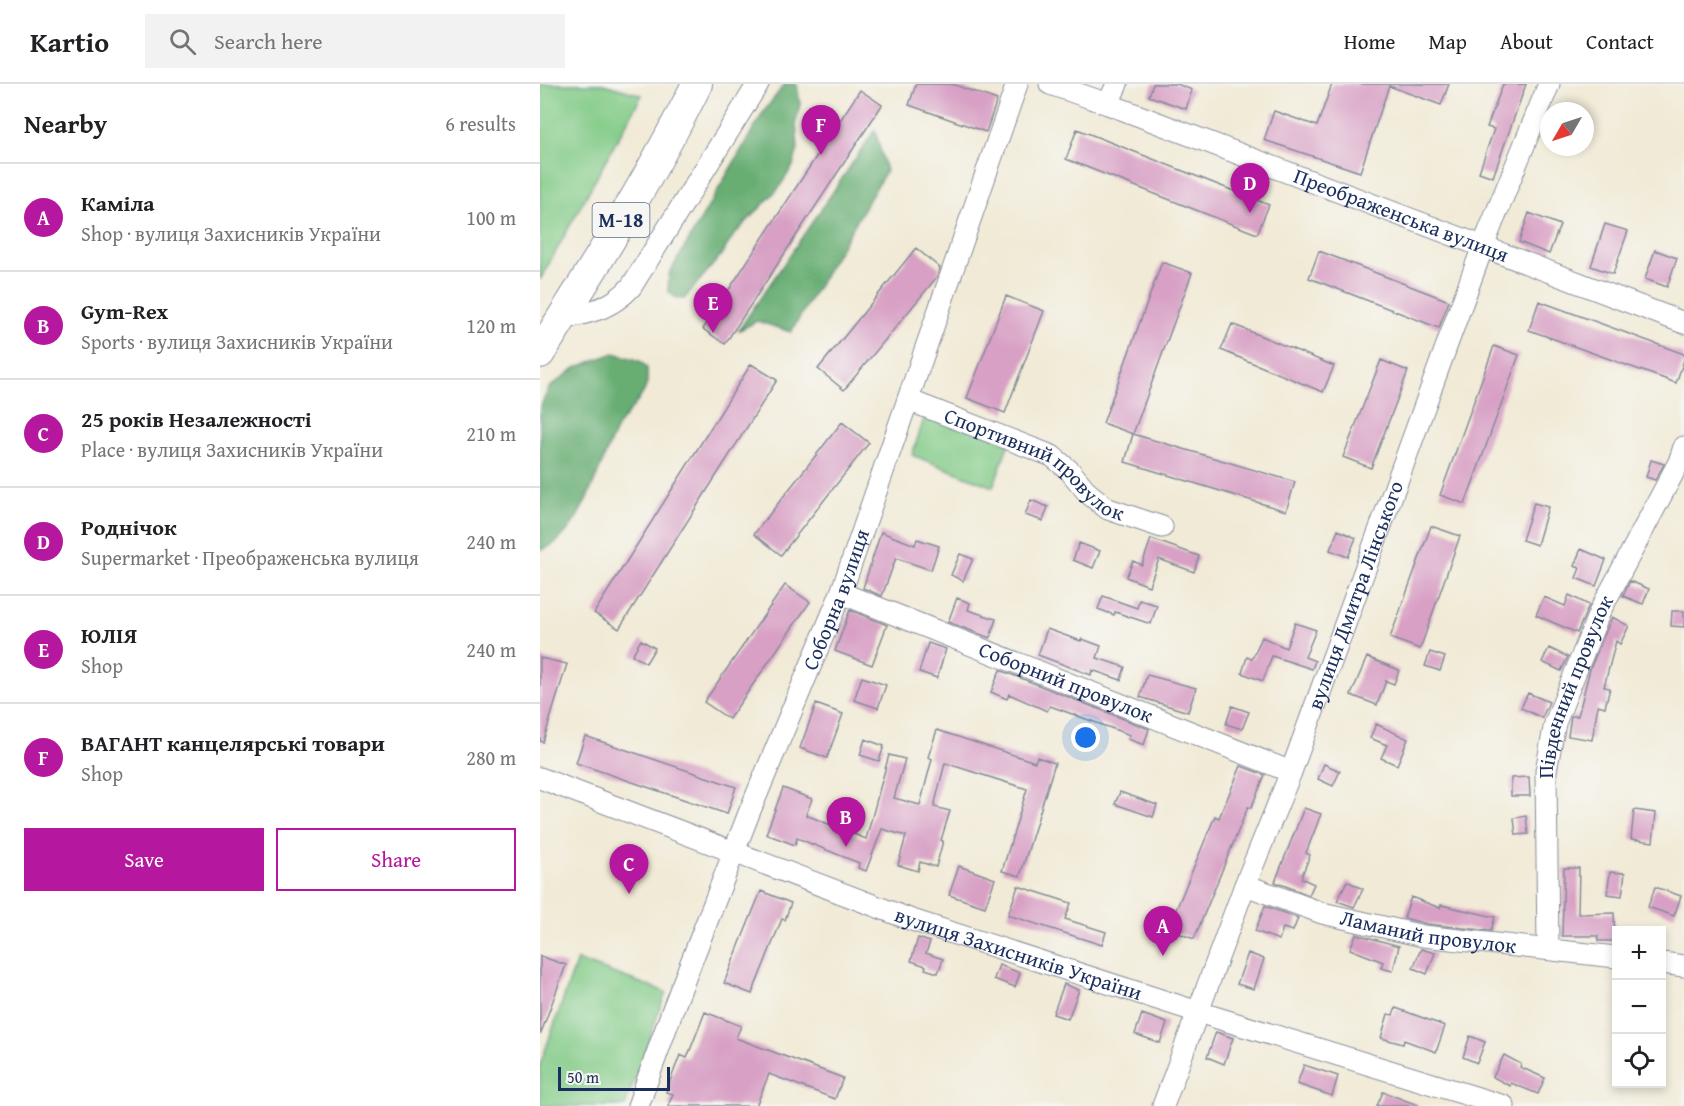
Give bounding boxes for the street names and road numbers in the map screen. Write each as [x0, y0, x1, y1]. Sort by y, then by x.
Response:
street label: Преображенська вулиця [1290, 160, 1514, 270]
road number: М-18 [592, 203, 650, 237]
street label: Спортивний провулок [940, 400, 1128, 528]
street label: вулиця Дмитра Лінського [1299, 476, 1411, 714]
street label: Соборна вулиця [794, 524, 877, 675]
street label: Південний провулок [1530, 589, 1621, 779]
street label: Соборний провулок [974, 633, 1158, 731]
street label: вулиця Захисників України [890, 899, 1146, 1008]
street label: Ламаний провулок [1337, 902, 1518, 961]

